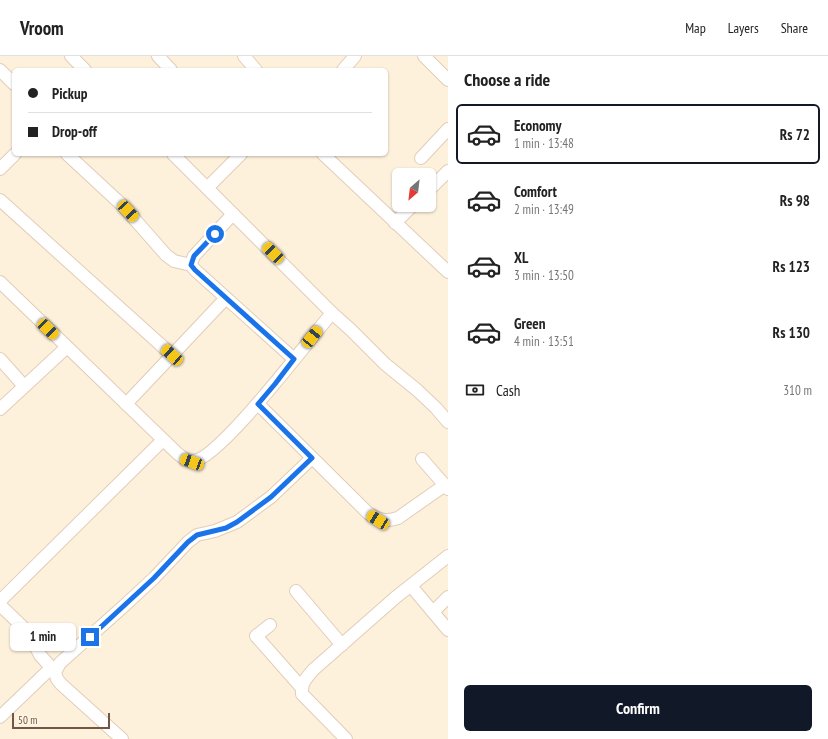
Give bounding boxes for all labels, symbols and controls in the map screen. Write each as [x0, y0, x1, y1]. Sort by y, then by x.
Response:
text: Vroom [20, 16, 64, 40]
text: Map [685, 19, 706, 37]
text: Layers [728, 19, 759, 37]
text: Share [781, 19, 808, 37]
text: Choose a ride [464, 68, 550, 91]
text: Pickup [52, 84, 87, 103]
icon: car [466, 116, 502, 152]
text: Economy [514, 116, 562, 135]
text: Drop-off [52, 122, 97, 141]
text: Rs 72 [780, 125, 810, 144]
text: 1 min · 13:48 [514, 135, 574, 152]
north arrow [392, 168, 436, 212]
map controls [392, 168, 436, 212]
icon: car [466, 182, 502, 218]
text: Comfort [514, 182, 557, 201]
text: Rs 98 [780, 191, 810, 210]
car [115, 198, 141, 224]
text: 2 min · 13:49 [514, 201, 574, 218]
route start [206, 225, 224, 243]
car [260, 240, 286, 266]
icon: car [466, 248, 502, 284]
text: XL [514, 248, 528, 267]
text: Rs 123 [773, 257, 810, 276]
text: 3 min · 13:50 [514, 267, 574, 284]
icon: car [466, 314, 502, 350]
text: Green [514, 314, 546, 333]
car [35, 316, 61, 342]
text: Rs 130 [773, 323, 810, 342]
car [300, 324, 324, 350]
text: 4 min · 13:51 [514, 333, 574, 350]
car [159, 343, 185, 367]
icon: cash [464, 379, 486, 401]
text: Cash [496, 381, 520, 400]
text: 310 m [783, 382, 812, 399]
car [179, 452, 205, 472]
car [365, 509, 391, 531]
callout: 1 min [10, 623, 76, 651]
text: 1 min [30, 628, 56, 645]
route end [81, 628, 99, 646]
button: Confirm [464, 685, 812, 731]
scale bar [12, 711, 110, 730]
text: 50 m [18, 713, 37, 727]

